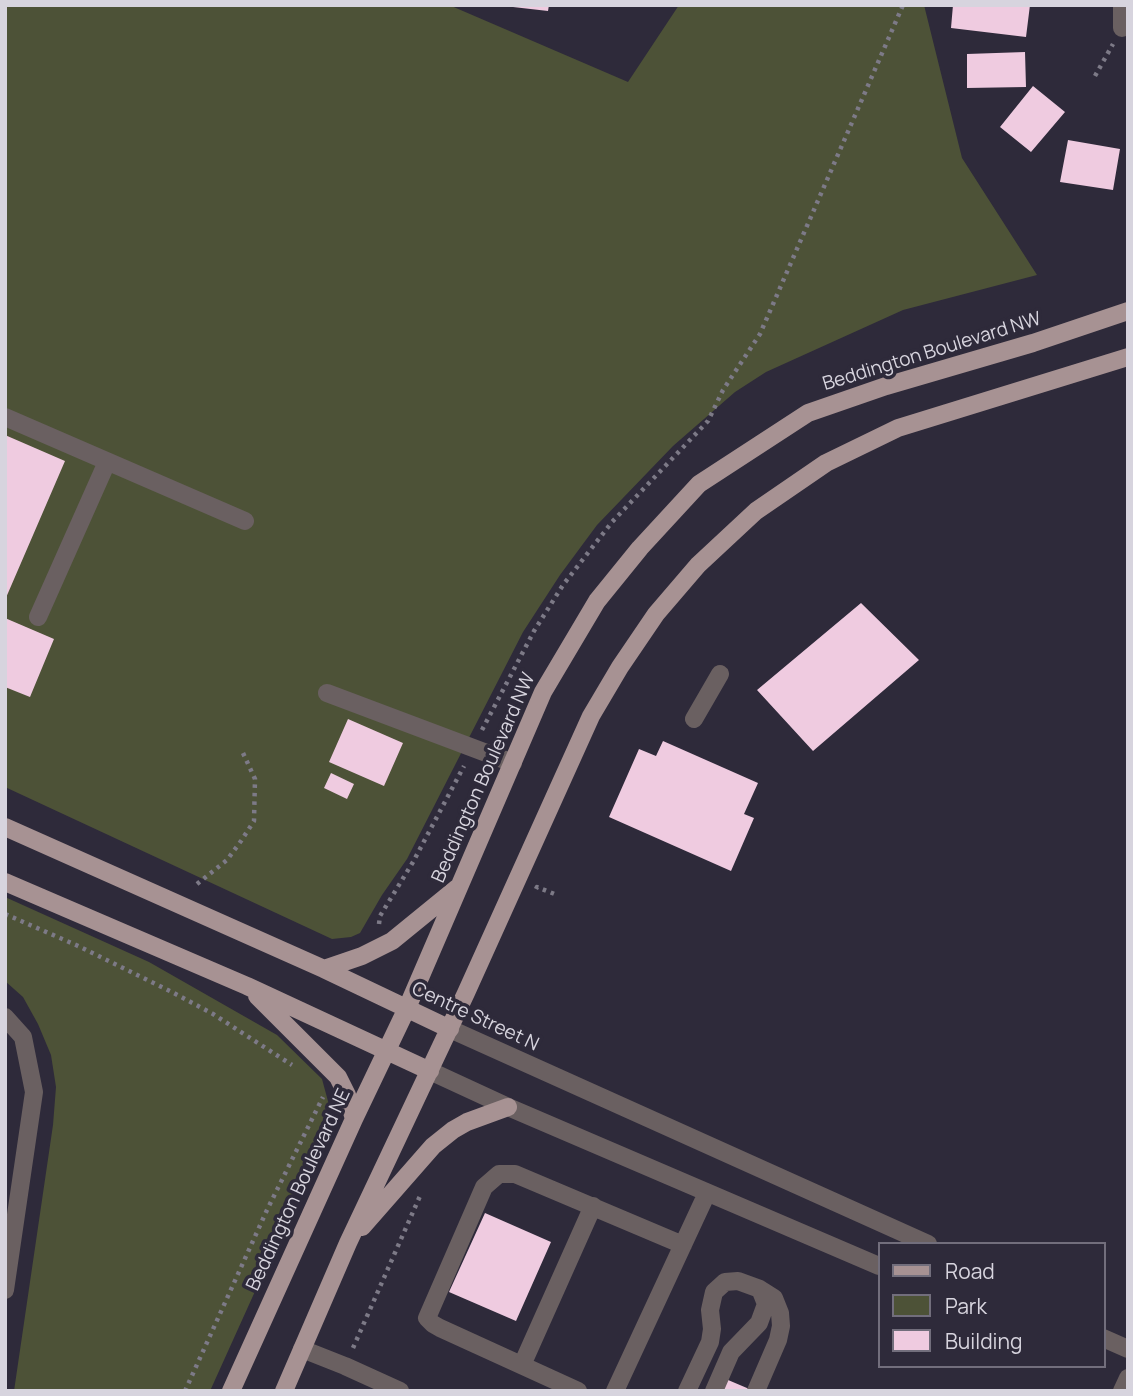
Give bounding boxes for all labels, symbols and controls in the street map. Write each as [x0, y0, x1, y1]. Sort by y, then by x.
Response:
street label: Beddington Boulevard NW [820, 308, 1044, 396]
street label: Beddington Boulevard NW [427, 670, 541, 886]
street label: Centre Street N [408, 978, 542, 1056]
street label: Beddington Boulevard NE [242, 1085, 356, 1295]
legend [878, 1242, 1105, 1368]
text: Road [945, 1257, 995, 1285]
text: Park [945, 1292, 987, 1320]
text: Building [945, 1327, 1022, 1355]

